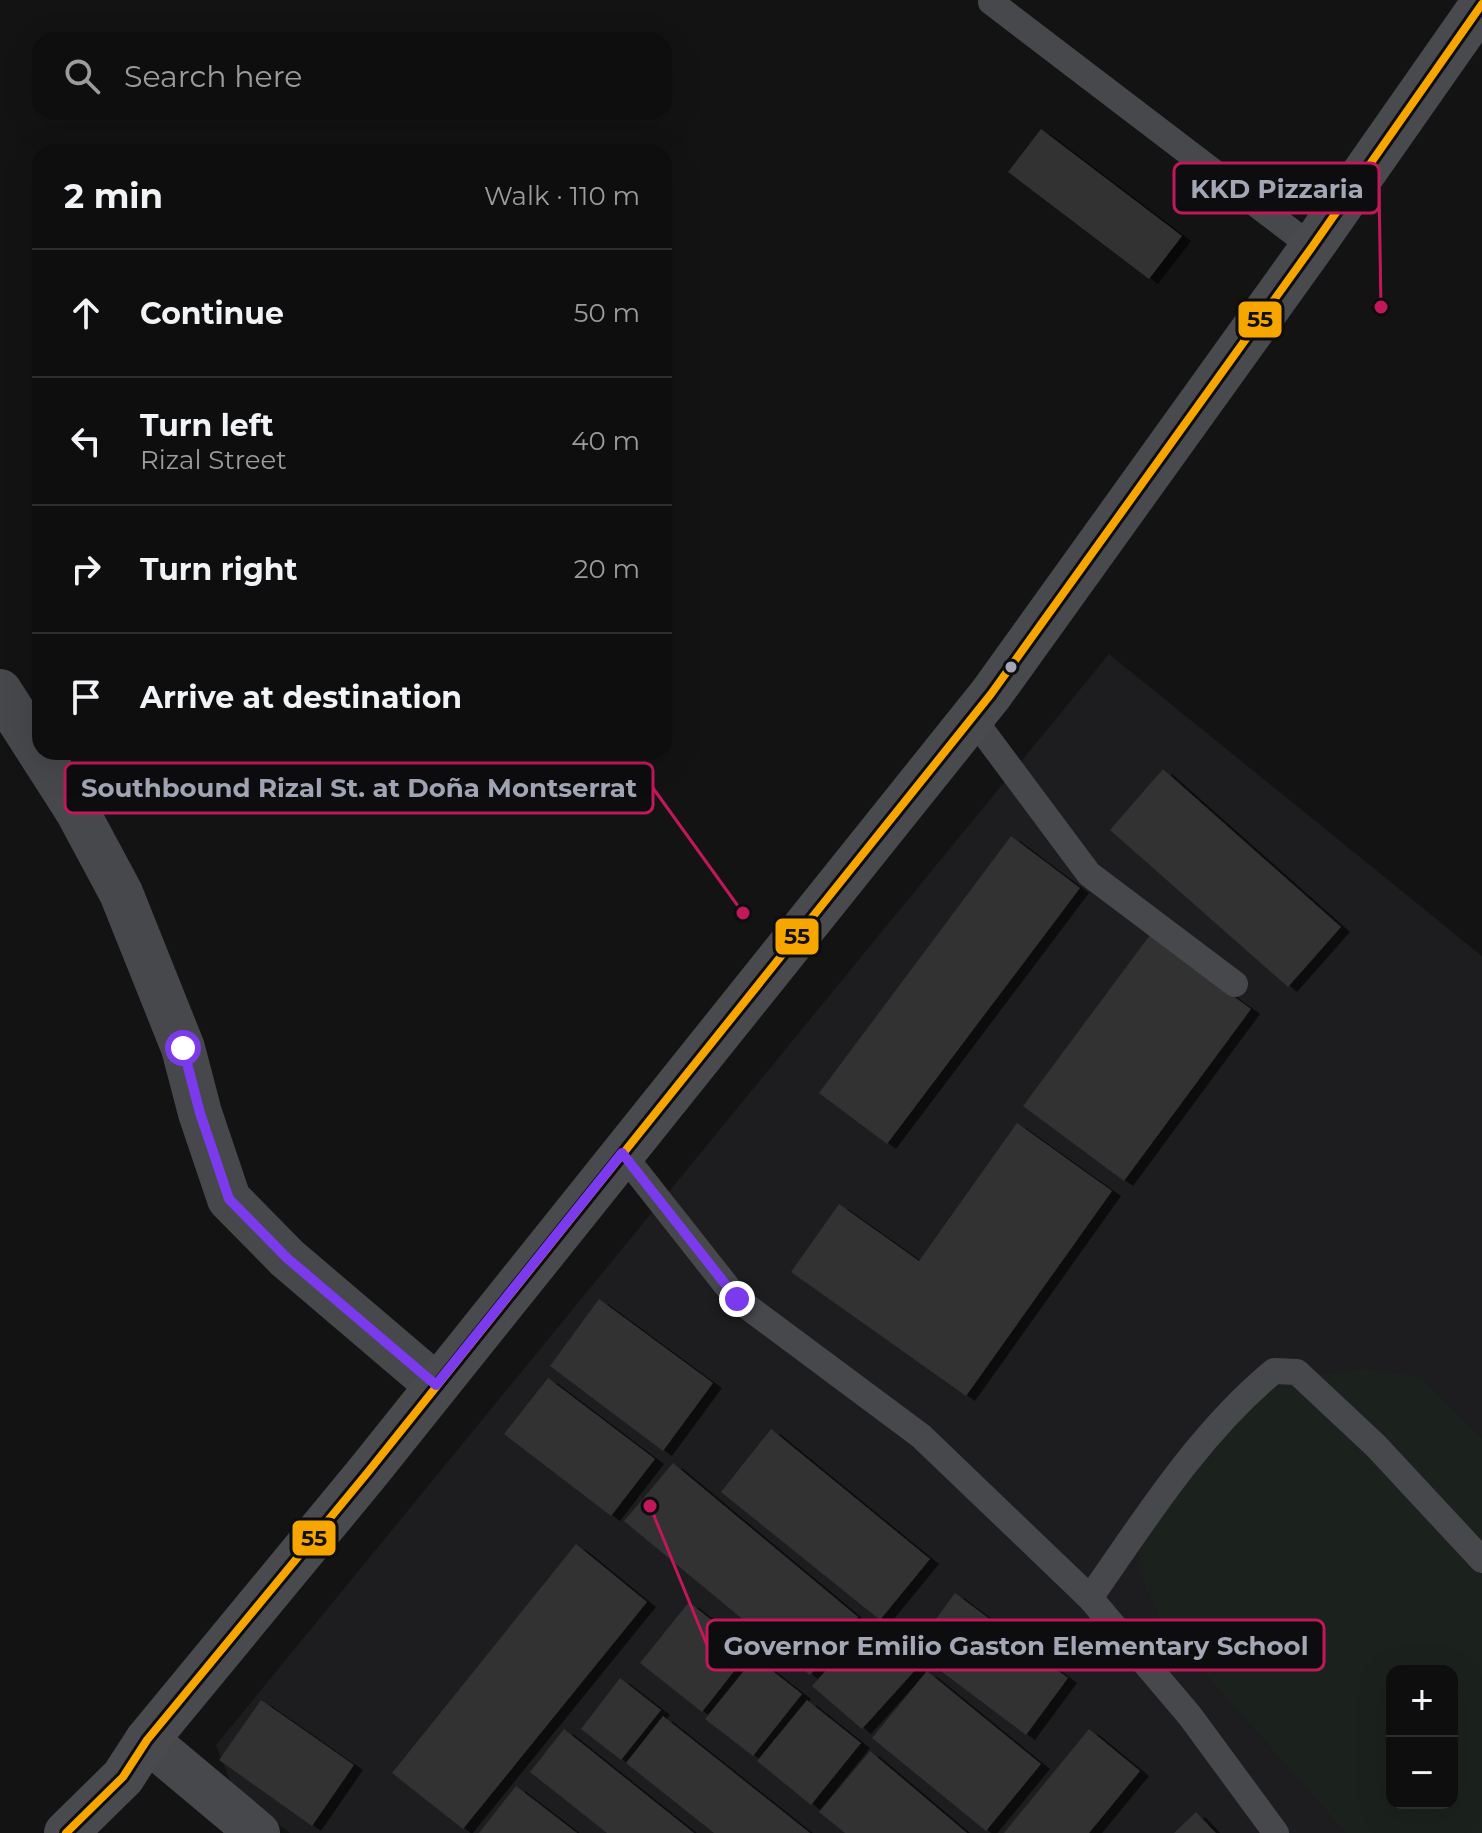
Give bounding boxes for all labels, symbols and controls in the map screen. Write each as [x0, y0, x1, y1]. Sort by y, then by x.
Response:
search box [32, 32, 672, 120]
icon: search [60, 54, 104, 98]
text: Search here [124, 58, 302, 95]
callout: KKD Pizzaria [1174, 163, 1379, 213]
text: KKD Pizzaria [1190, 173, 1364, 205]
text: 2 min [64, 175, 163, 217]
text: Walk · 110 m [484, 180, 640, 212]
icon: ahead [64, 291, 108, 335]
text: Continue [140, 295, 284, 332]
text: 50 m [574, 297, 640, 329]
line badge: 55 [1237, 300, 1283, 339]
text: 55 [1247, 306, 1273, 333]
text: Turn left [140, 407, 273, 444]
icon: left [64, 419, 108, 463]
text: 40 m [571, 425, 640, 457]
text: Rizal Street [140, 444, 287, 476]
icon: right [64, 547, 108, 591]
text: Turn right [140, 551, 297, 588]
text: 20 m [574, 553, 640, 585]
unlabelled marker [1003, 659, 1019, 675]
icon: arrive [64, 675, 108, 719]
text: Arrive at destination [140, 679, 462, 716]
callout: Southbound Rizal St. at Doña Montserrat [65, 763, 653, 813]
text: Southbound Rizal St. at Doña Montserrat [81, 772, 637, 804]
line badge: 55 [774, 917, 820, 956]
text: 55 [784, 923, 810, 950]
route start [165, 1030, 201, 1066]
route end [719, 1281, 755, 1317]
line badge: 55 [291, 1519, 337, 1557]
text: 55 [301, 1525, 327, 1552]
callout: Governor Emilio Gaston Elementary School [707, 1620, 1324, 1670]
text: Governor Emilio Gaston Elementary School [724, 1630, 1308, 1662]
map controls [1386, 1665, 1458, 1809]
button: + [1386, 1665, 1458, 1737]
button: − [1386, 1737, 1458, 1809]

